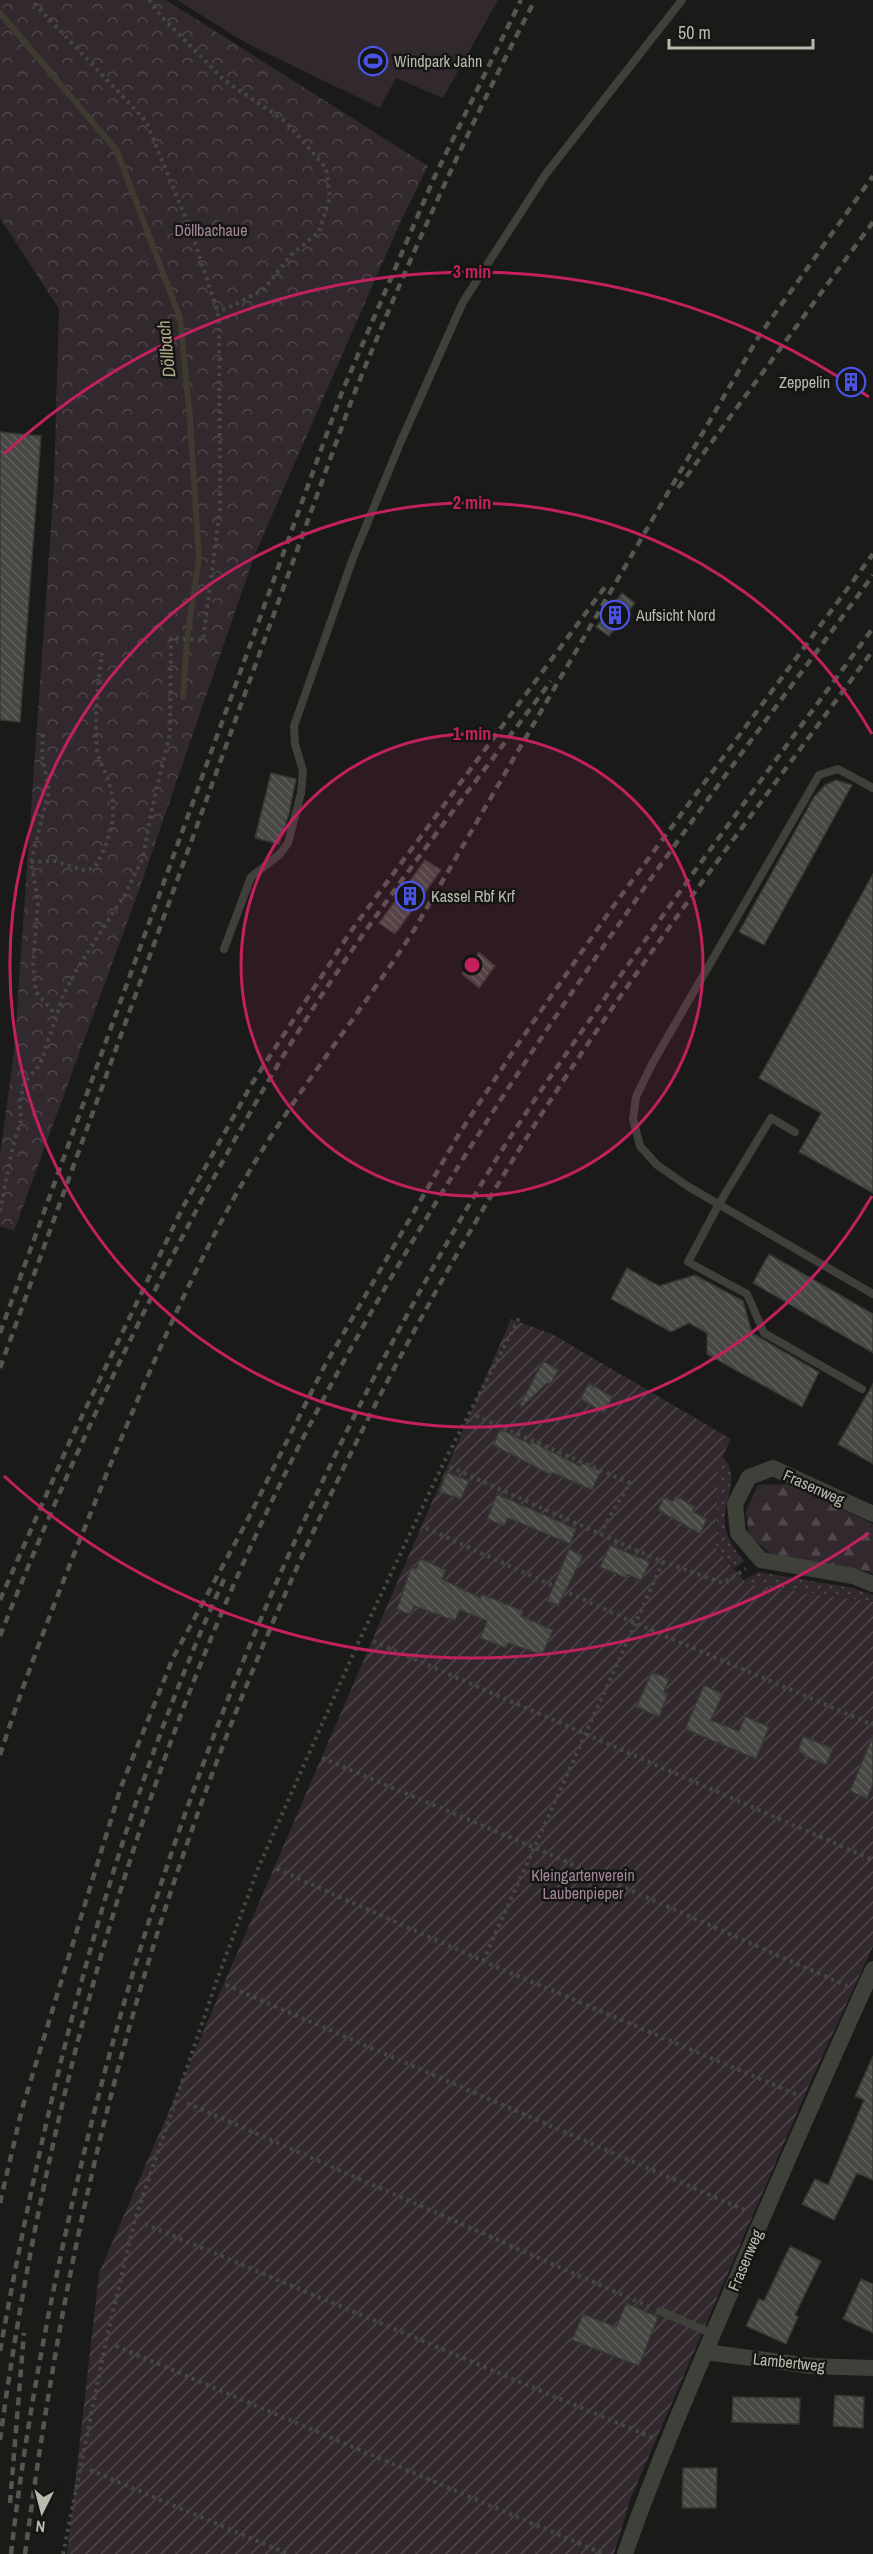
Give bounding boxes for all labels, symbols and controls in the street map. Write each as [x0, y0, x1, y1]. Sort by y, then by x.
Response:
scale bar [669, 12, 813, 50]
text: 50 m [678, 20, 711, 45]
sports icon: Windpark Jahn [357, 45, 389, 77]
place label: Windpark Jahn [394, 50, 482, 72]
park label: Döllbachaue [175, 219, 247, 241]
text: 3 min [453, 259, 491, 284]
water label: Döllbach [151, 319, 181, 379]
building icon: Zeppelin [835, 366, 867, 398]
place label: Zeppelin [779, 371, 830, 393]
text: 2 min [453, 490, 491, 515]
building icon: Aufsicht Nord [599, 599, 631, 631]
place label: Aufsicht Nord [635, 604, 716, 626]
text: 1 min [453, 721, 491, 746]
building icon: Kassel Rbf Krf [394, 880, 426, 912]
place label: Kassel Rbf Krf [431, 885, 515, 907]
centre of rings [462, 955, 482, 975]
street label: Frasenweg [780, 1464, 849, 1511]
park label: Kleingartenverein Laubenpieper [531, 1864, 635, 1904]
street label: Frasenweg [722, 2225, 768, 2294]
street label: Lambertweg [752, 2347, 827, 2377]
north arrow [12, 2482, 72, 2542]
text: N [35, 2515, 46, 2538]

